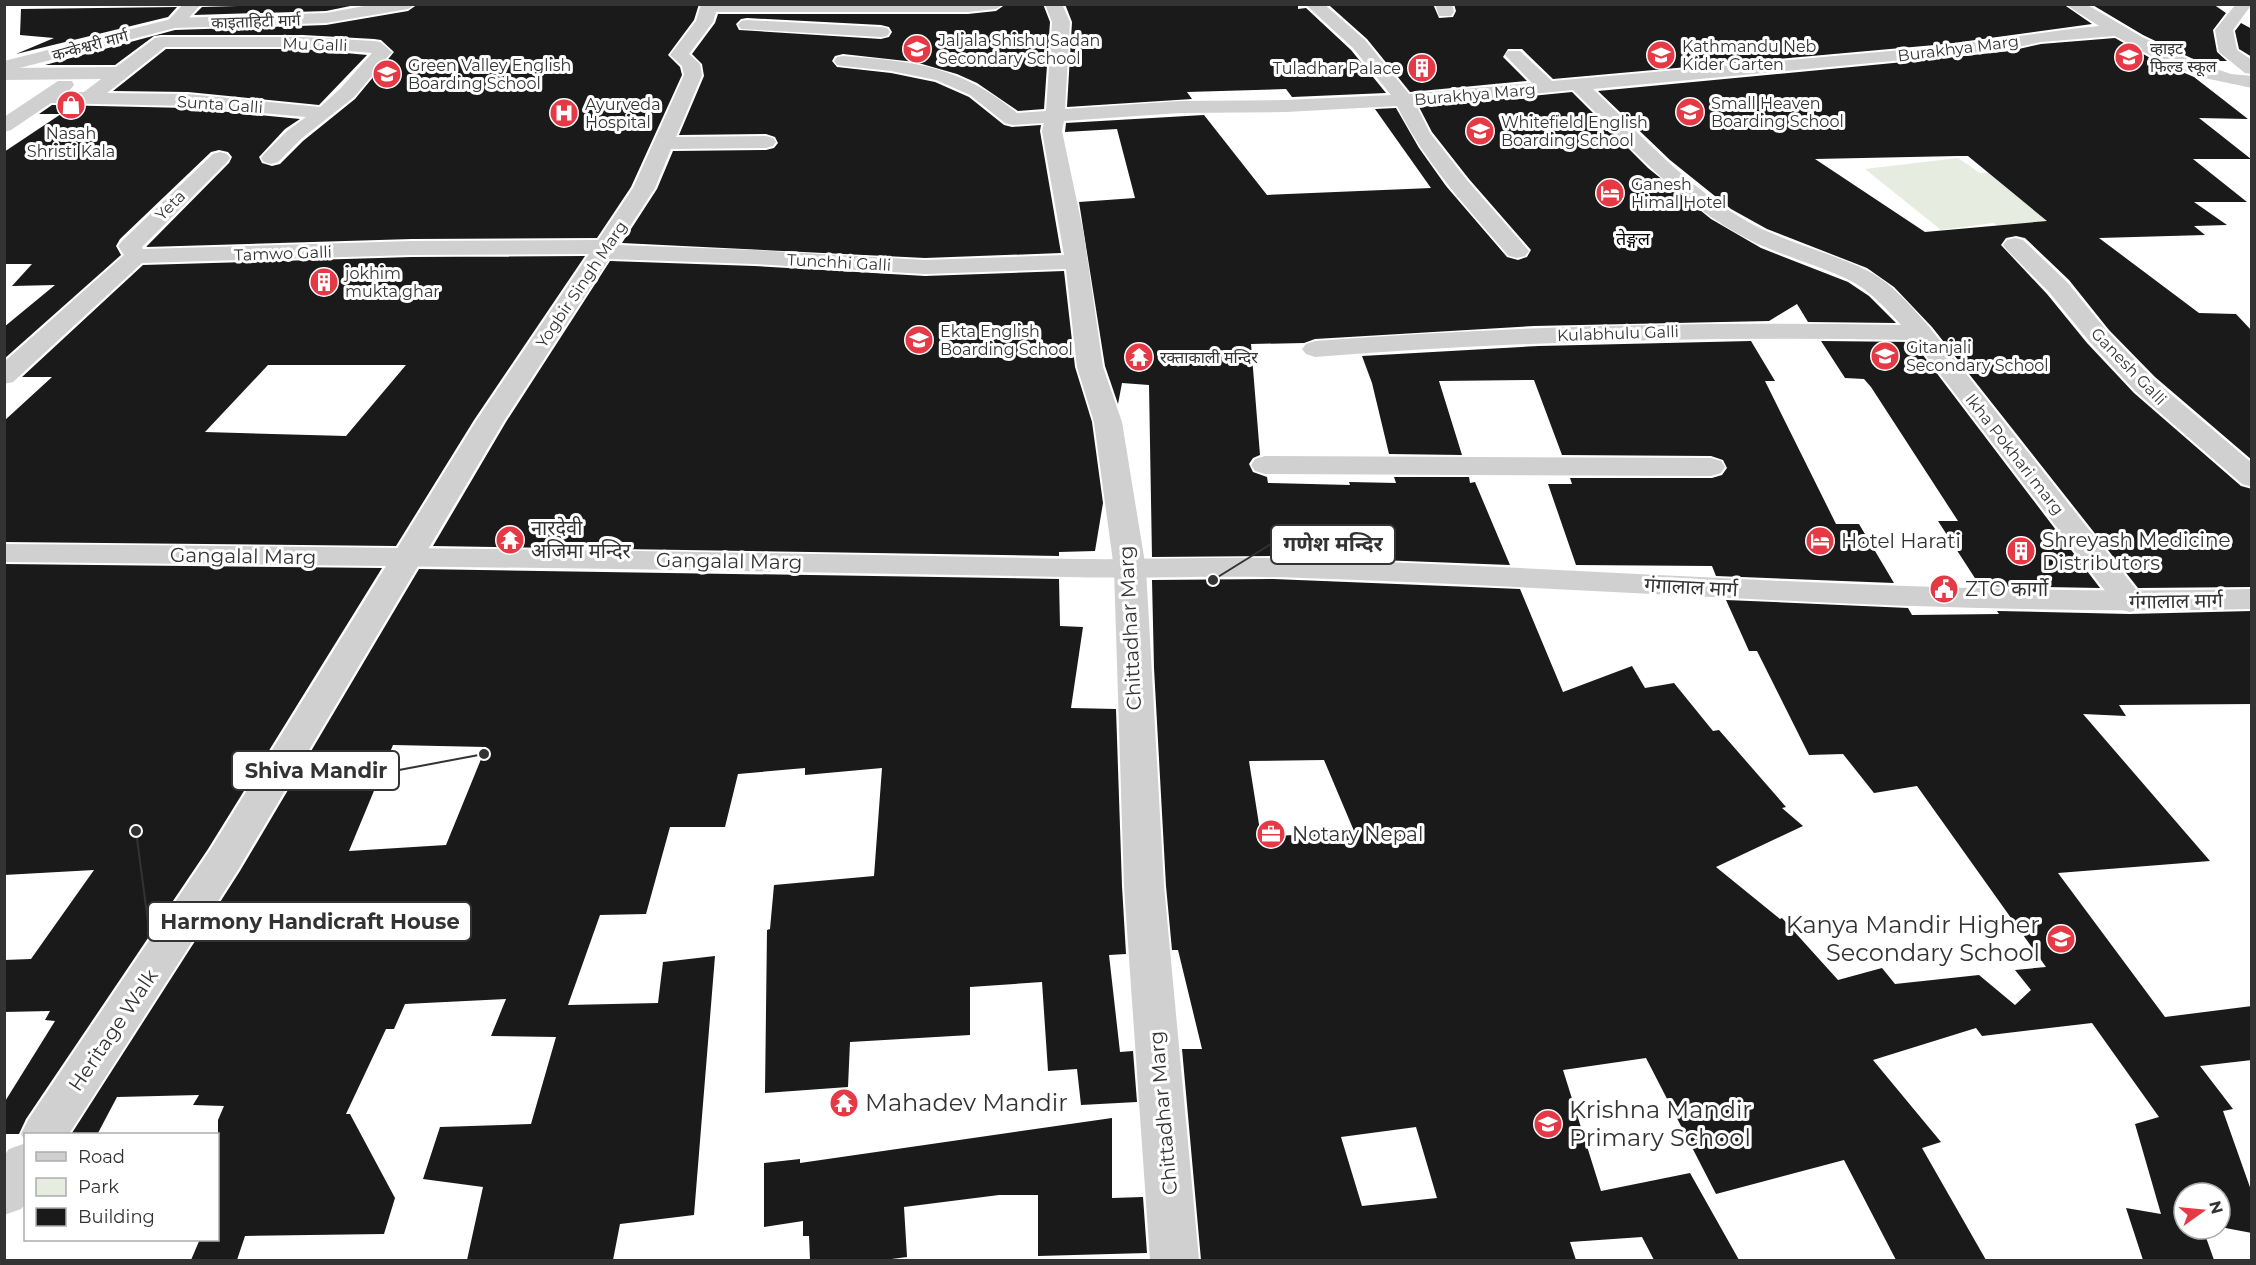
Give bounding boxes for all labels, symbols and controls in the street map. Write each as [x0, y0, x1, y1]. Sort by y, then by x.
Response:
street label: काइताहिटी मार्ग [211, 10, 302, 33]
street label: कन्केश्वरी मार्ग [50, 26, 131, 65]
place label: Jaljala Shishu Sadan Secondary School [937, 31, 1100, 68]
street label: Burakhya Marg [1896, 32, 2020, 65]
school or university icon: Jaljala Shishu Sadan Secondary School [901, 33, 933, 65]
street label: Mu Galli [282, 34, 348, 55]
place label: Kathmandu Neb Kider Garten [1682, 37, 1817, 74]
school or university icon: Kathmandu Neb Kider Garten [1645, 39, 1677, 71]
place label: व्हाइट फिल्ड स्कूल [2150, 39, 2218, 77]
school or university icon: व्हाइट फिल्ड स्कूल [2113, 41, 2145, 73]
building icon: Tuladhar Palace [1406, 52, 1438, 84]
place label: Green Valley English Boarding School [408, 56, 571, 93]
school or university icon: Green Valley English Boarding School [371, 58, 403, 90]
place label: Tuladhar Palace [1273, 59, 1401, 78]
street label: Burakhya Marg [1413, 80, 1537, 109]
shop icon: Nasah Shristi Kala [55, 89, 87, 121]
street label: Sunta Galli [176, 92, 263, 117]
place label: Small Heaven Boarding School [1711, 94, 1844, 131]
place label: Ayurveda Hospital [585, 95, 661, 132]
school or university icon: Small Heaven Boarding School [1674, 96, 1706, 128]
hospital icon: Ayurveda Hospital [548, 97, 580, 129]
place label: Whitefield English Boarding School [1501, 113, 1648, 150]
school or university icon: Whitefield English Boarding School [1464, 115, 1496, 147]
place label: Nasah Shristi Kala [27, 124, 115, 161]
place label: Ganesh Himal Hotel [1631, 175, 1726, 212]
hotel icon: Ganesh Himal Hotel [1594, 177, 1626, 209]
street label: Yeta [151, 186, 189, 224]
street label: Yogbir Singh Marg [532, 217, 631, 351]
district label: तेङ्गल [1616, 228, 1651, 250]
street label: Tamwo Galli [234, 242, 332, 265]
street label: Tunchhi Galli [786, 250, 892, 275]
place label: jokhim mukta ghar [343, 264, 440, 301]
building icon: jokhim mukta ghar [308, 266, 340, 298]
place label: Ekta English Boarding School [940, 322, 1073, 359]
street label: Kulabhulu Galli [1557, 322, 1679, 345]
school or university icon: Ekta English Boarding School [903, 324, 935, 356]
street label: Ganesh Galli [2087, 324, 2170, 409]
place label: Gitanjali Secondary School [1906, 338, 2049, 375]
school or university icon: Gitanjali Secondary School [1869, 340, 1901, 372]
temple icon: रक्ताकाली मन्दिर [1123, 341, 1155, 373]
place label: रक्ताकाली मन्दिर [1160, 348, 1258, 367]
street label: Ikha Pokhari marg [1961, 390, 2068, 519]
place label: नारदेवी अजिमा मन्दिर [531, 516, 632, 563]
temple icon: नारदेवी अजिमा मन्दिर [494, 524, 526, 556]
callout: गणेश मन्दिर [1271, 525, 1395, 564]
hotel icon: Hotel Harati [1804, 525, 1836, 557]
place label: Shreyash Medicine Distributors [2042, 528, 2231, 575]
place label: Hotel Harati [1841, 529, 1961, 553]
text: गणेश मन्दिर [1283, 531, 1384, 556]
building icon: Shreyash Medicine Distributors [2005, 535, 2037, 567]
street label: Gangalal Marg [170, 543, 316, 569]
street label: Chittadhar Marg [1114, 545, 1146, 711]
street label: Gangalal Marg [656, 548, 802, 574]
street label: गंगालाल मार्ग [1644, 573, 1739, 601]
public building icon: ZTO कार्गो [1928, 573, 1960, 605]
place label: ZTO कार्गो [1965, 577, 2049, 601]
street label: गंगालाल मार्ग [2129, 588, 2224, 614]
callout: Shiva Mandir [232, 751, 399, 790]
text: Shiva Mandir [245, 758, 387, 783]
office icon: Notary Nepal [1255, 818, 1287, 850]
place label: Notary Nepal [1292, 822, 1423, 846]
callout: Harmony Handicraft House [148, 902, 471, 941]
text: Harmony Handicraft House [160, 909, 460, 934]
place label: Kanya Mandir Higher Secondary School [1786, 910, 2040, 967]
school or university icon: Kanya Mandir Higher Secondary School [2045, 923, 2077, 955]
street label: Heritage Walk [63, 964, 163, 1096]
street label: Chittadhar Marg [1144, 1030, 1182, 1196]
temple icon: Mahadev Mandir [828, 1087, 860, 1119]
place label: Mahadev Mandir [865, 1088, 1068, 1117]
place label: Krishna Mandir Primary School [1569, 1095, 1752, 1152]
school or university icon: Krishna Mandir Primary School [1532, 1108, 1564, 1140]
legend [24, 1133, 219, 1241]
text: Road [78, 1146, 125, 1168]
text: Park [78, 1176, 119, 1198]
north arrow [2172, 1181, 2232, 1241]
text: N [2205, 1199, 2227, 1216]
text: Building [78, 1206, 155, 1228]

